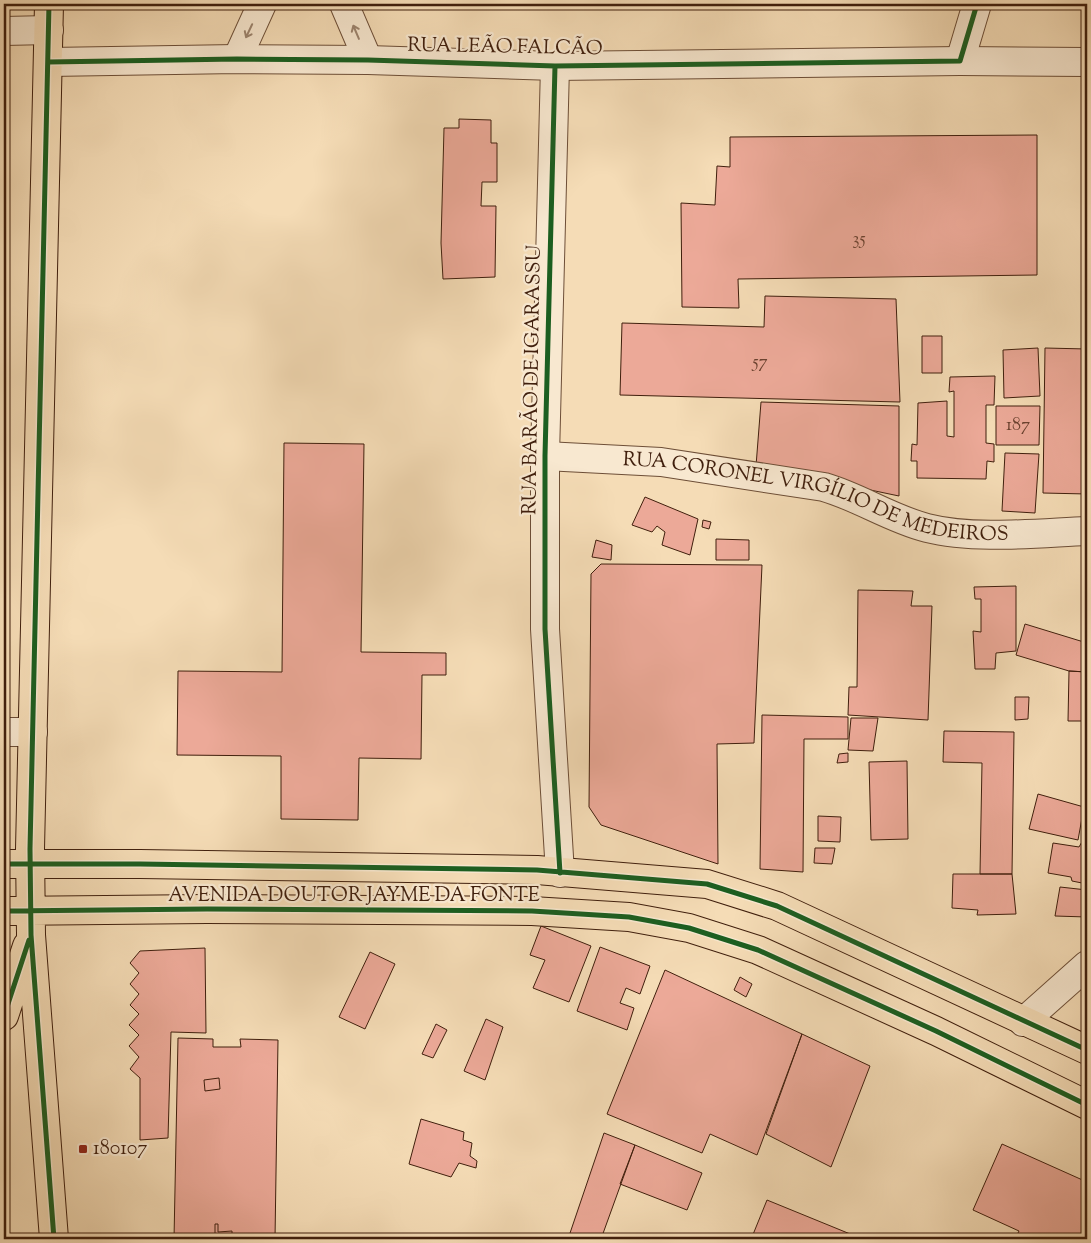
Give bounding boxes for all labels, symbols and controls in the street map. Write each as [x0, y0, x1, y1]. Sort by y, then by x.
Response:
one-way arrow [244, 23, 254, 38]
one-way arrow [350, 25, 360, 40]
street label: RUA LEÃO FALCÃO [407, 32, 603, 64]
house number: 35 [852, 227, 866, 253]
street label: RUA BARÃO DE IGARASSU [516, 245, 550, 515]
house number: 57 [751, 350, 768, 376]
house number: 187 [1006, 413, 1030, 439]
street label: RUA CORONEL VIRGÍLIO DE MEDEIROS [622, 446, 1009, 549]
street label: AVENIDA DOUTOR JAYME DA FONTE [168, 882, 540, 911]
place label: 180107 [93, 1135, 147, 1164]
marker: 180107 [77, 1143, 89, 1155]

